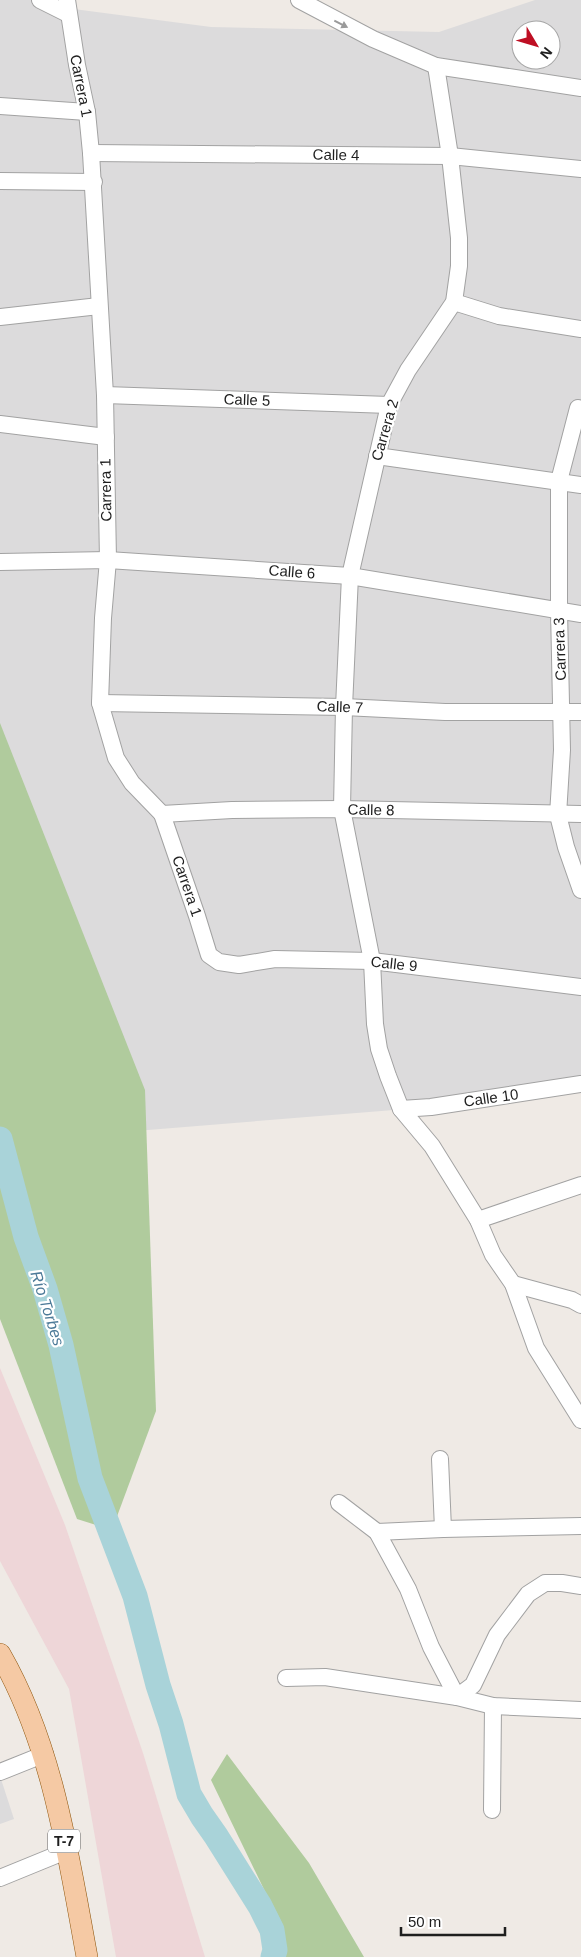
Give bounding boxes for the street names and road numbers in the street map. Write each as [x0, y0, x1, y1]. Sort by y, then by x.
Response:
street label: Carrera 1 [67, 53, 96, 119]
street label: Calle 4 [313, 146, 360, 163]
street label: Calle 5 [223, 390, 271, 409]
street label: Carrera 2 [368, 397, 401, 463]
street label: Carrera 1 [96, 458, 115, 522]
street label: Calle 6 [268, 561, 316, 582]
street label: Carrera 3 [550, 617, 569, 681]
street label: Calle 7 [316, 697, 364, 716]
street label: Calle 8 [348, 801, 395, 818]
street label: Carrera 1 [169, 853, 206, 919]
street label: Calle 9 [370, 953, 418, 974]
street label: Calle 10 [462, 1085, 519, 1110]
road number: T-7 [48, 1830, 80, 1852]

